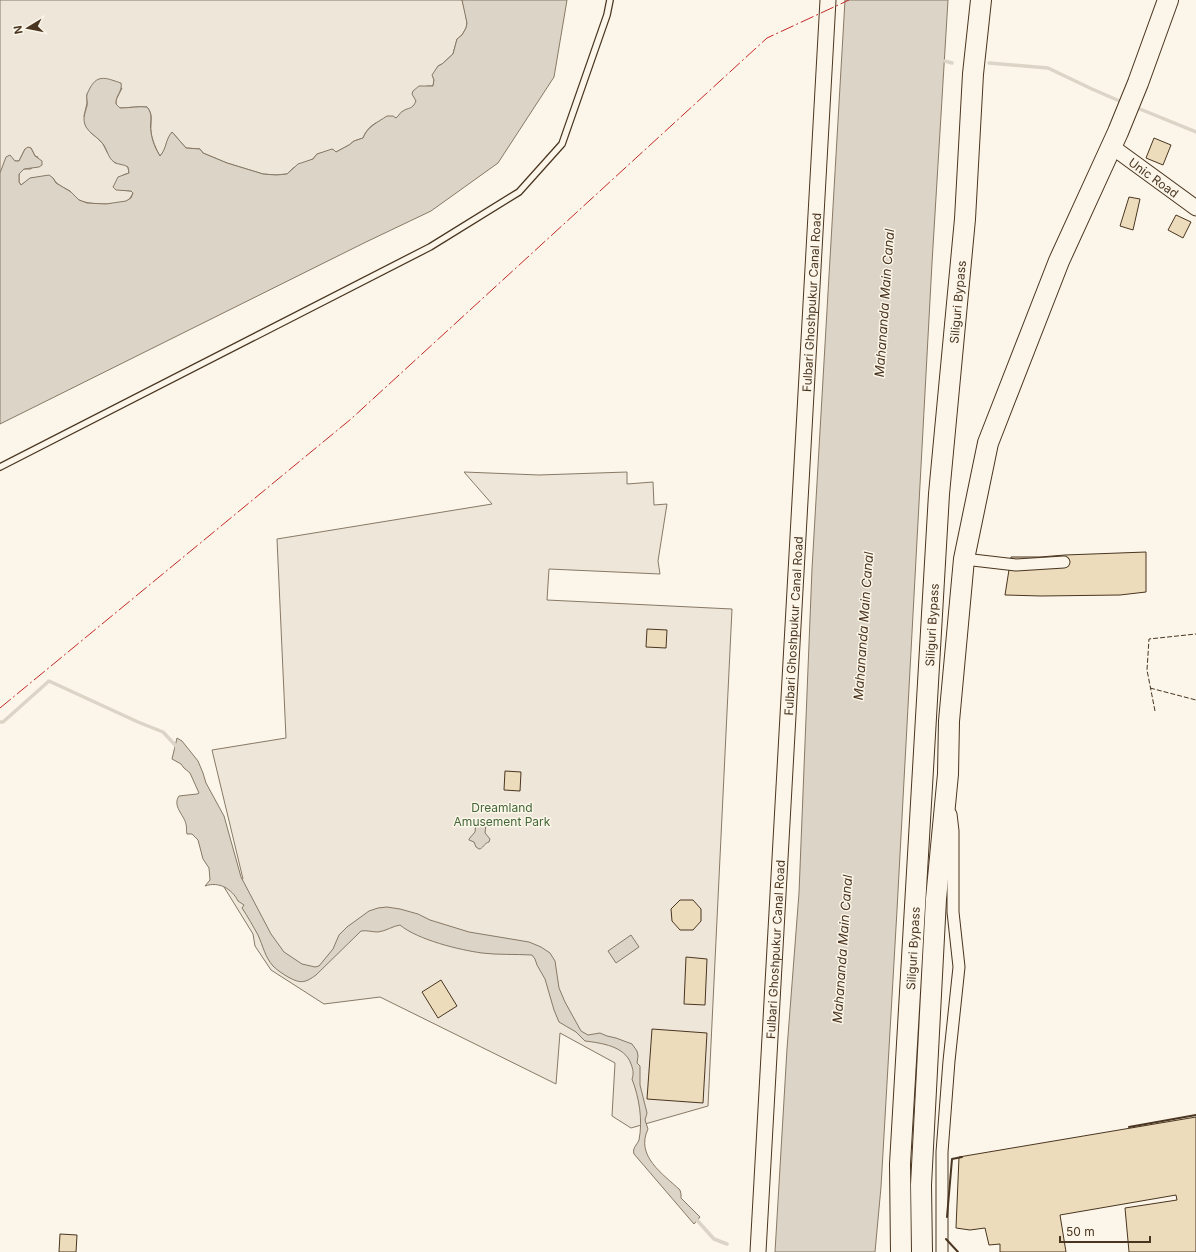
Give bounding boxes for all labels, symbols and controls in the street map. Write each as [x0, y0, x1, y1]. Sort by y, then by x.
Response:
north arrow [8, 8, 48, 48]
text: N [11, 24, 26, 35]
street label: Unic Road [1126, 154, 1182, 200]
street label: Fulbari Ghoshpukur Canal Road [799, 213, 824, 392]
water label: Mahananda Main Canal [871, 227, 897, 378]
street label: Siliguri Bypass [946, 260, 969, 344]
street label: Fulbari Ghoshpukur Canal Road [781, 536, 805, 716]
water label: Mahananda Main Canal [850, 550, 876, 701]
street label: Siliguri Bypass [921, 583, 941, 667]
park label: Dreamland Amusement Park [454, 800, 551, 829]
street label: Fulbari Ghoshpukur Canal Road [762, 860, 787, 1039]
water label: Mahananda Main Canal [829, 873, 855, 1024]
street label: Siliguri Bypass [903, 906, 922, 990]
scale bar [1060, 1218, 1150, 1244]
text: 50 m [1066, 1224, 1095, 1239]

